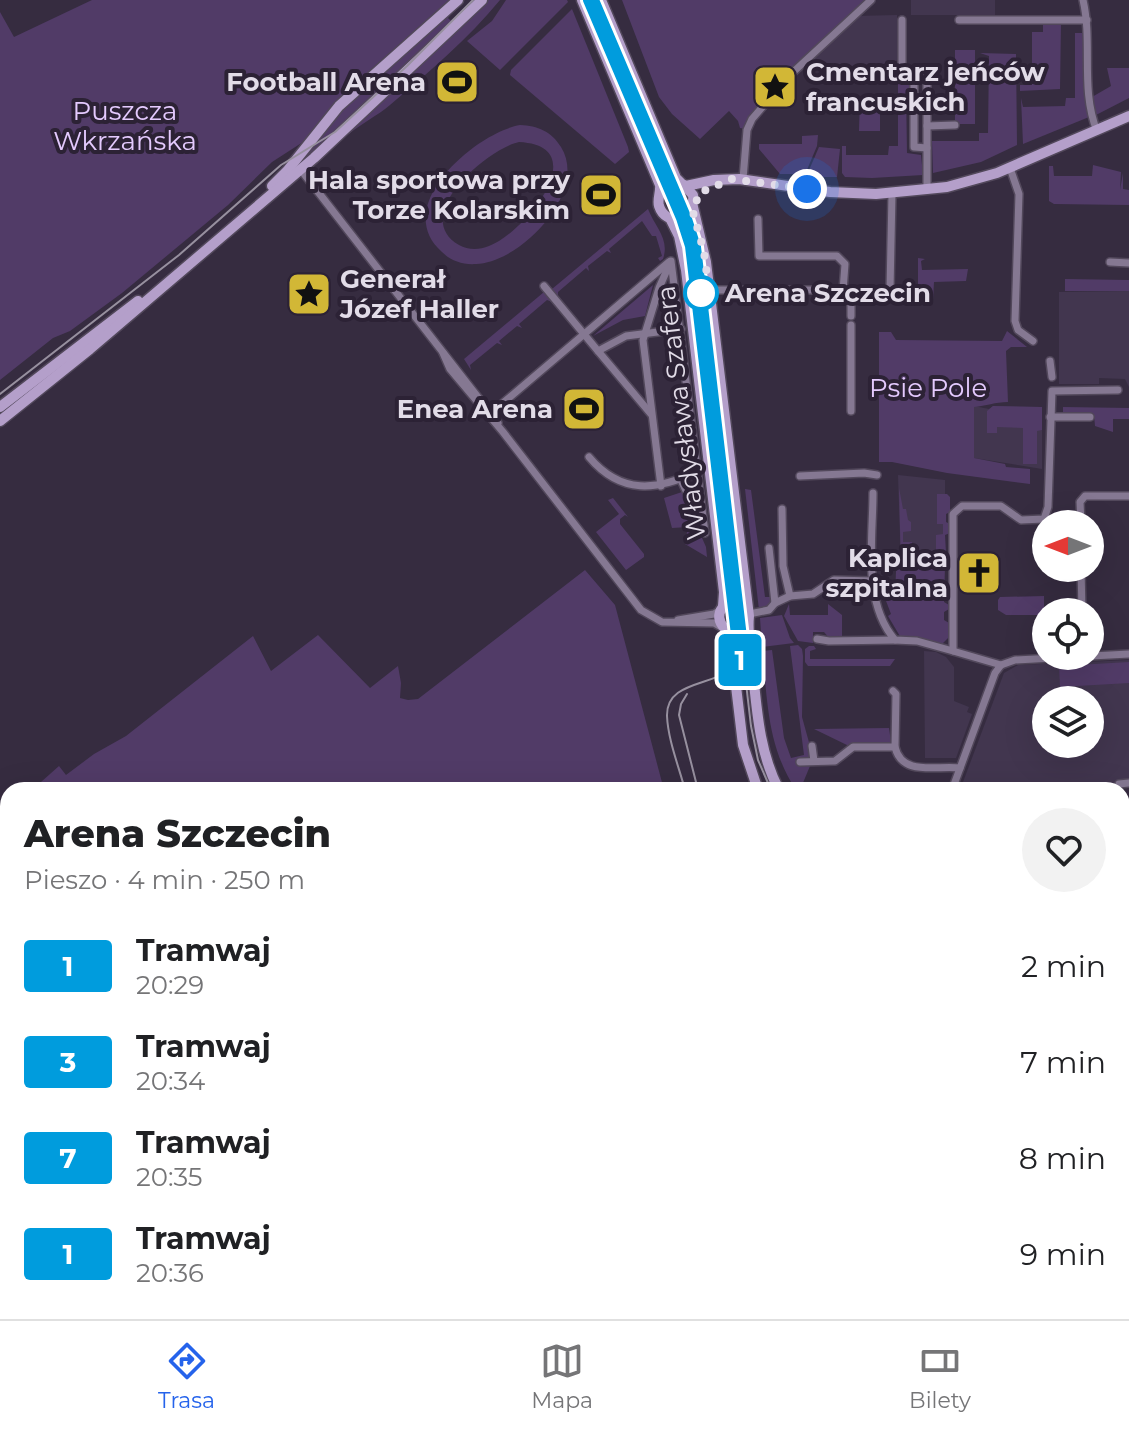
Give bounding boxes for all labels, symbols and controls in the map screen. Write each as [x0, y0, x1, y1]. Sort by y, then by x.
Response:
place label: Cmentarz jeńców francuskich [806, 56, 1045, 118]
sports icon: Football Arena [433, 58, 481, 106]
place icon: Cmentarz jeńców francuskich [751, 63, 799, 111]
place label: Football Arena [226, 66, 426, 98]
park label: Puszcza Wkrzańska [53, 95, 197, 157]
place label: Hala sportowa przy Torze Kolarskim [308, 164, 570, 226]
your location [787, 169, 827, 209]
sports icon: Hala sportowa przy Torze Kolarskim [577, 171, 625, 219]
place label: Generał Józef Haller [339, 263, 499, 325]
place icon: Generał Józef Haller [285, 270, 333, 318]
marker: Arena Szczecin [684, 276, 718, 310]
place label: Arena Szczecin [724, 277, 931, 309]
street label: Władysława Szafera [650, 284, 712, 542]
park label: Psie Pole [869, 372, 987, 404]
sports icon: Enea Arena [560, 385, 608, 433]
place label: Enea Arena [397, 393, 553, 425]
north arrow [1032, 510, 1104, 582]
map controls [1032, 510, 1104, 758]
place label: Kaplica szpitalna [826, 542, 948, 604]
church icon: Kaplica szpitalna [955, 549, 1003, 597]
button: locate [1032, 598, 1104, 670]
line badge: 1 [714, 634, 766, 686]
text: 1 [735, 643, 745, 677]
button: layers [1032, 686, 1104, 758]
button: heart [1022, 808, 1106, 892]
text: Arena Szczecin [24, 810, 331, 857]
text: Pieszo · 4 min · 250 m [24, 864, 305, 896]
text: Tramwaj [136, 932, 271, 969]
text: 2 min [1021, 948, 1106, 985]
text: 1 [63, 949, 73, 983]
text: 20:29 [136, 969, 204, 1001]
text: Tramwaj [136, 1028, 271, 1065]
text: 7 min [1020, 1044, 1106, 1081]
text: 3 [60, 1045, 76, 1079]
text: 20:34 [136, 1065, 205, 1097]
text: Tramwaj [136, 1124, 271, 1161]
text: 8 min [1019, 1140, 1106, 1177]
text: 7 [59, 1141, 77, 1175]
text: 20:35 [136, 1161, 203, 1193]
text: Tramwaj [136, 1220, 271, 1257]
text: 9 min [1020, 1236, 1106, 1273]
text: 1 [63, 1237, 73, 1271]
text: 20:36 [136, 1257, 204, 1289]
tab: Trasa [158, 1339, 215, 1414]
tab: Mapa [531, 1339, 593, 1414]
tab: Bilety [909, 1339, 971, 1414]

